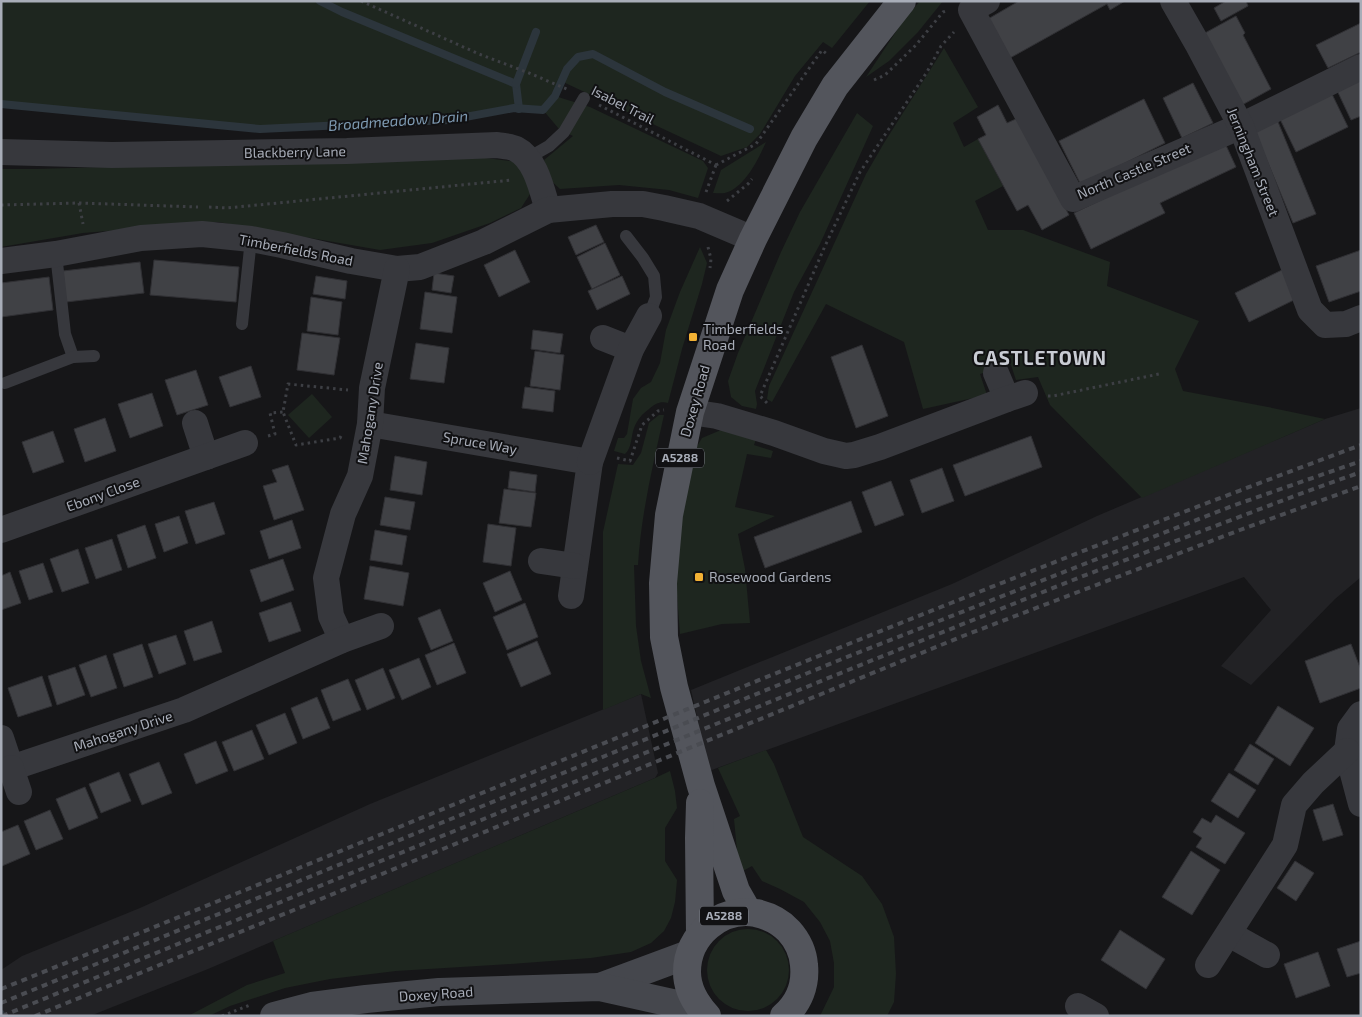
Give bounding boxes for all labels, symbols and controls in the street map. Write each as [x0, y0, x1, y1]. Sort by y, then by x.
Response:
street label: Isabel Trail [589, 81, 658, 128]
street label: Jerningham Street [1224, 105, 1283, 219]
water label: Broadmeadow Drain [327, 106, 469, 134]
street label: North Castle Street [1074, 139, 1193, 202]
street label: Blackberry Lane [244, 142, 346, 161]
street label: Timberfields Road [238, 230, 354, 269]
place label: Timberfields Road [703, 320, 783, 353]
marker: Timberfields Road [687, 331, 699, 343]
district label: CASTLETOWN [973, 346, 1107, 369]
street label: Mahogany Drive [353, 361, 386, 465]
street label: Doxey Road [676, 363, 713, 439]
street label: Spruce Way [442, 428, 519, 457]
road number: A5288 [656, 448, 704, 468]
street label: Ebony Close [64, 472, 142, 515]
place label: Rosewood Gardens [709, 568, 831, 585]
marker: Rosewood Gardens [693, 571, 705, 583]
street label: Mahogany Drive [71, 707, 174, 755]
road number: A5288 [700, 906, 748, 926]
street label: Doxey Road [398, 982, 474, 1005]

